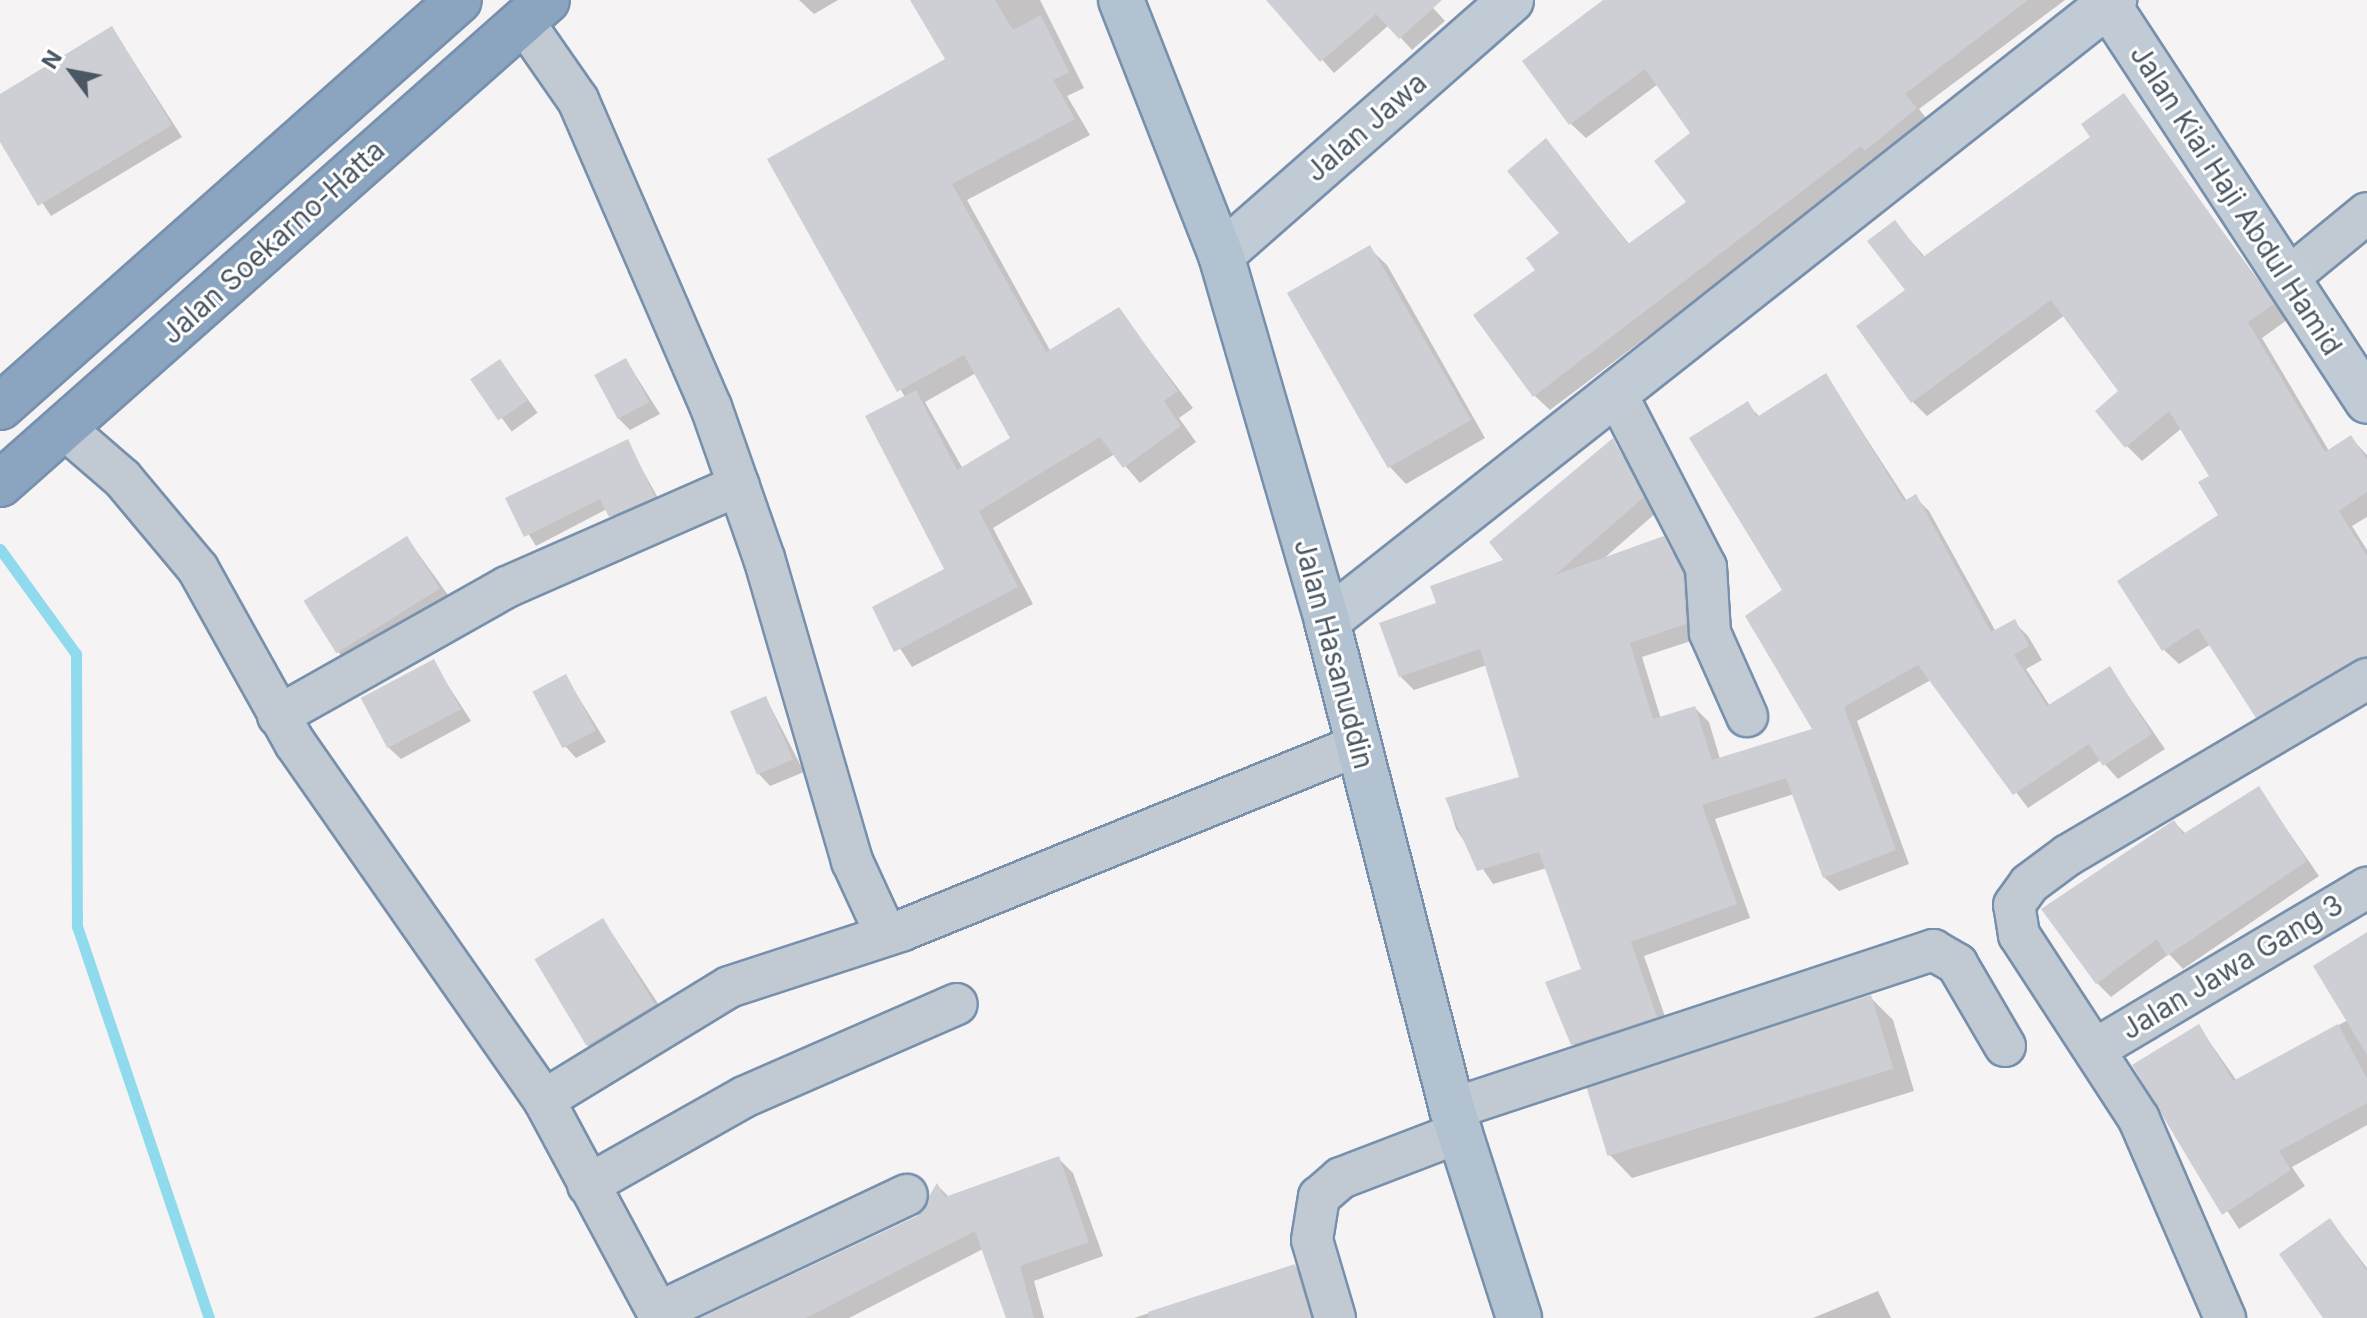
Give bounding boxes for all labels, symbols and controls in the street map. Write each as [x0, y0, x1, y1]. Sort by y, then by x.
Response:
north arrow [32, 32, 112, 112]
street label: Jalan Kiai Haji Abdul Hamid [2123, 39, 2349, 361]
text: N [36, 45, 67, 73]
street label: Jalan Jawa [1299, 65, 1433, 189]
street label: Jalan Soekarno-Hatta [155, 133, 391, 351]
street label: Jalan Hasanuddin [1287, 535, 1381, 773]
street label: Jalan Jawa Gang 3 [2115, 888, 2349, 1046]

